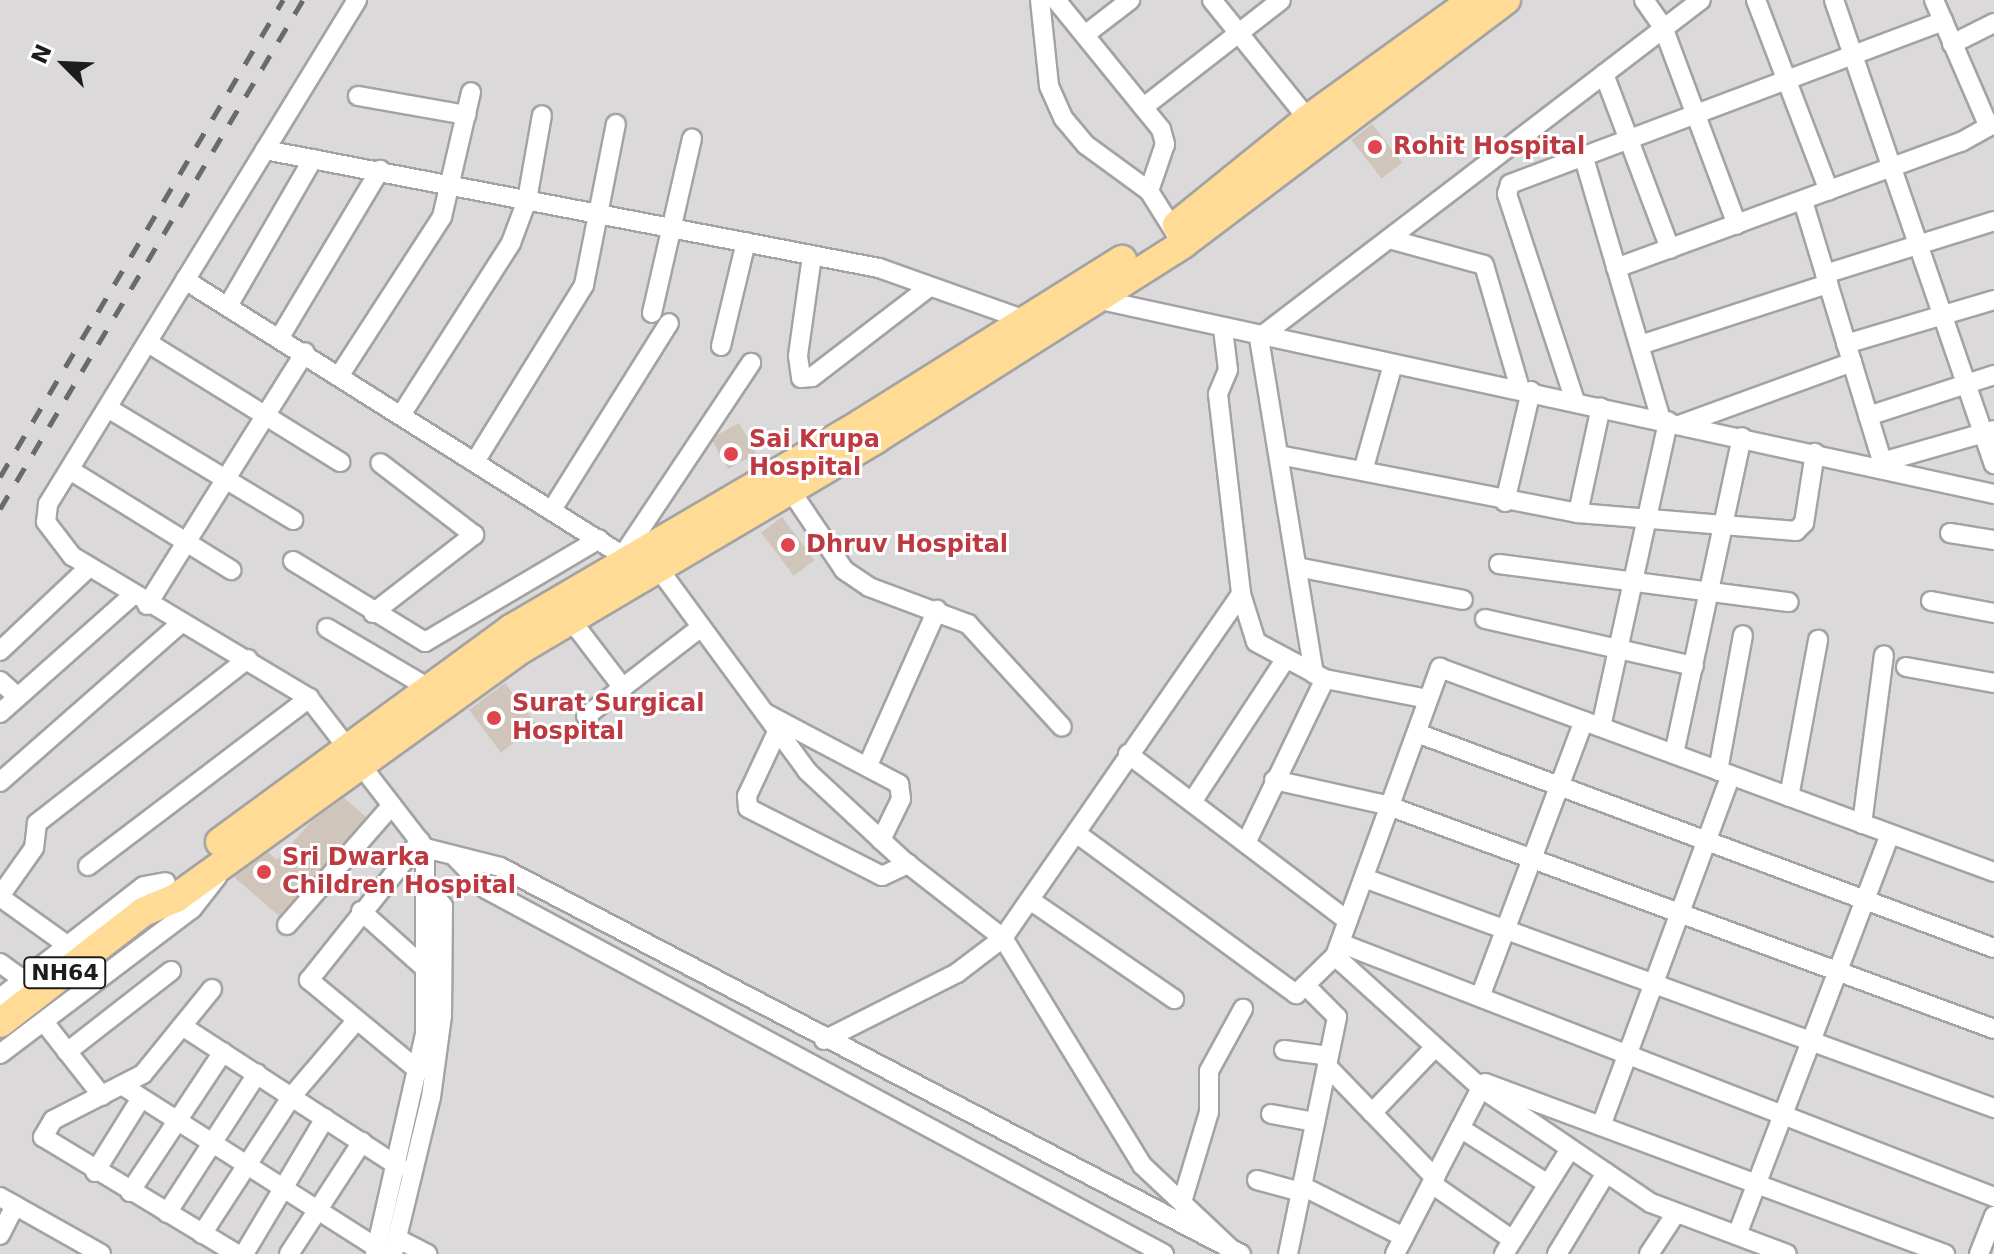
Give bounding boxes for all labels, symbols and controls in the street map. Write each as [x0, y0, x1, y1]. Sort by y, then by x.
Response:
north arrow [24, 24, 104, 104]
text: N [26, 41, 57, 68]
place label: Rohit Hospital [1393, 133, 1585, 161]
marker: Rohit Hospital [1364, 136, 1386, 158]
place label: Sai Krupa Hospital [749, 426, 880, 482]
marker: Sai Krupa Hospital [720, 443, 742, 465]
place label: Dhruv Hospital [806, 531, 1008, 559]
marker: Dhruv Hospital [777, 534, 799, 556]
place label: Surat Surgical Hospital [512, 690, 704, 746]
marker: Surat Surgical Hospital [483, 707, 505, 729]
place label: Sri Dwarka Children Hospital [282, 844, 516, 900]
marker: Sri Dwarka Children Hospital [253, 861, 275, 883]
road number: NH64 [23, 955, 107, 991]

